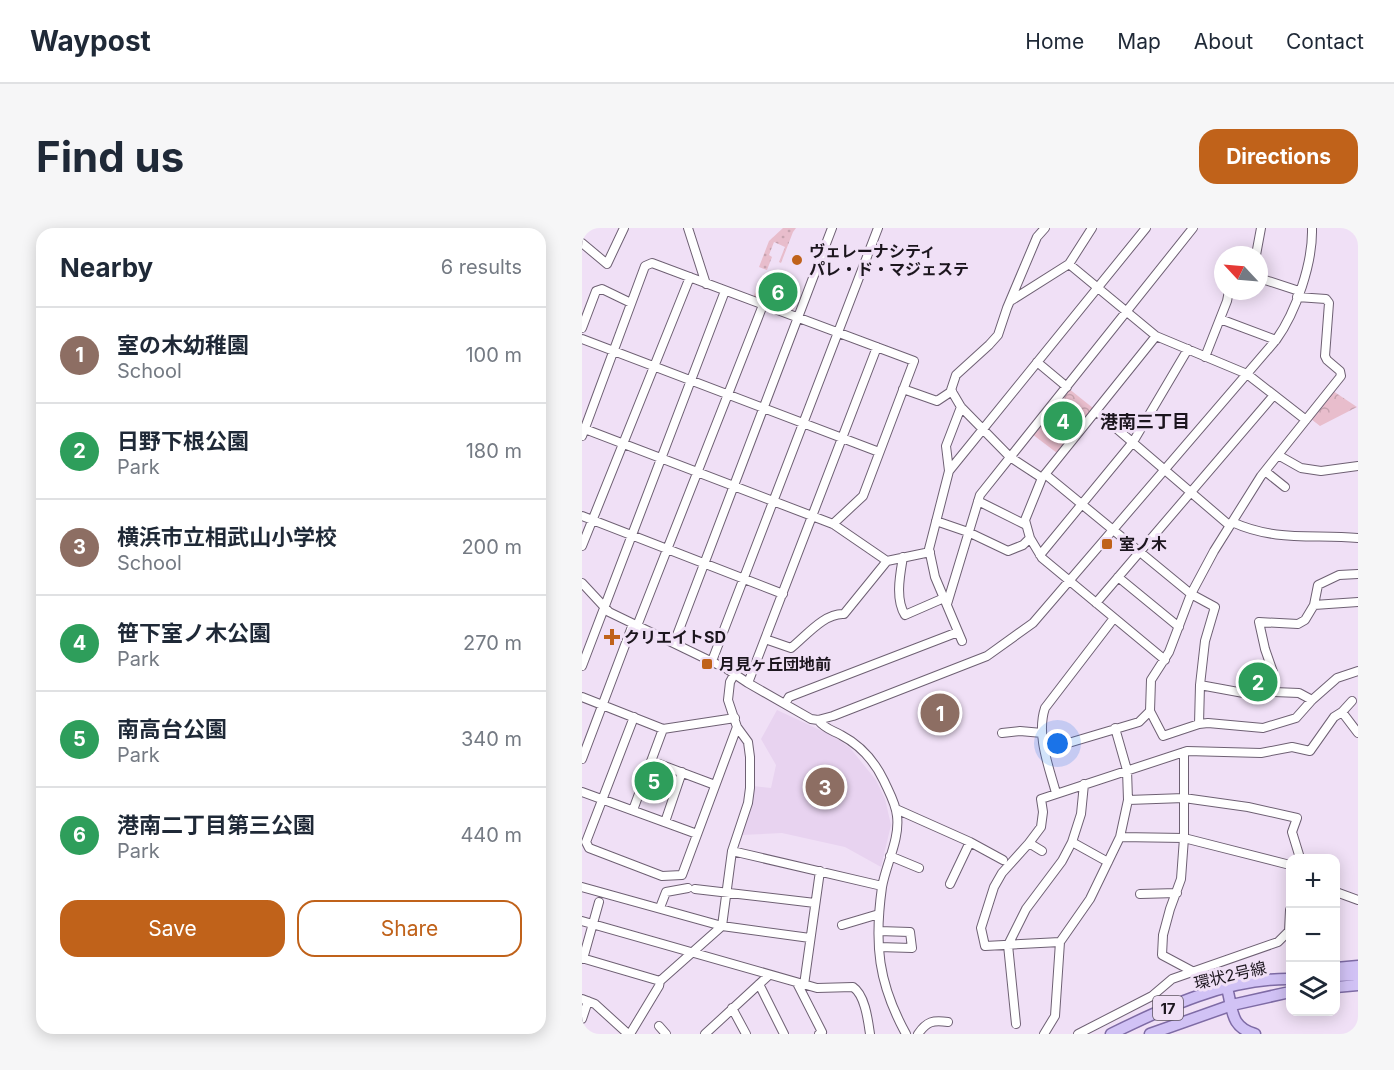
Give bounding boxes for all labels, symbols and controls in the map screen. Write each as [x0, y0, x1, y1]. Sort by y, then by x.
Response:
text: Waypost [30, 24, 151, 58]
text: Home [1025, 29, 1084, 54]
text: Map [1117, 29, 1161, 54]
text: About [1194, 29, 1253, 54]
text: Contact [1286, 29, 1364, 54]
button: Directions [1199, 129, 1358, 184]
text: Find us [36, 131, 184, 182]
place label: ヴェレーナシティ パレ・ド・マジェステ [809, 241, 969, 279]
north arrow [1214, 246, 1268, 300]
text: Nearby [60, 252, 153, 283]
marker: ヴェレーナシティ パレ・ド・マジェステ [790, 253, 804, 267]
text: 6 results [441, 255, 522, 279]
pin: 6 [758, 270, 798, 314]
text: 室の木幼稚園 [117, 332, 249, 358]
text: 1 [75, 343, 84, 367]
text: 100 m [465, 343, 522, 367]
text: School [117, 359, 182, 383]
pin: 4 [1044, 398, 1082, 444]
district label: 港南三丁目 [1100, 411, 1190, 432]
text: 日野下根公園 [117, 428, 249, 454]
text: 2 [73, 439, 86, 463]
text: 180 m [466, 439, 522, 463]
text: Park [117, 455, 160, 479]
text: 横浜市立相武山小学校 [117, 524, 337, 550]
place label: 室ノ木 [1119, 534, 1167, 554]
text: 3 [73, 535, 86, 559]
text: 200 m [461, 535, 522, 559]
marker: 室ノ木 [1100, 537, 1114, 551]
text: School [117, 551, 182, 575]
text: 笹下室ノ木公園 [117, 620, 271, 646]
place label: クリエイトSD [624, 627, 726, 647]
marker: クリエイトSD [605, 630, 619, 644]
text: 4 [73, 631, 86, 655]
text: 270 m [463, 631, 522, 655]
text: Park [117, 647, 160, 671]
place label: 月見ヶ丘団地前 [719, 654, 831, 674]
marker: 月見ヶ丘団地前 [700, 657, 714, 671]
pin: 2 [1238, 660, 1278, 704]
pin: 1 [920, 690, 960, 736]
text: 南高台公園 [117, 716, 227, 742]
text: 5 [73, 727, 86, 751]
text: 340 m [461, 727, 522, 751]
your location [1043, 729, 1072, 758]
text: Park [117, 743, 160, 767]
pin: 5 [634, 758, 674, 804]
pin: 3 [806, 764, 844, 810]
text: 港南二丁目第三公園 [117, 812, 315, 838]
text: 6 [73, 823, 86, 847]
text: 440 m [460, 823, 522, 847]
text: Park [117, 839, 160, 863]
map controls [1286, 854, 1340, 1016]
button: + [1286, 854, 1340, 908]
button: Save [60, 900, 285, 957]
button: Share [297, 900, 522, 957]
button: − [1286, 908, 1340, 962]
street label: 環状2号線 [1192, 957, 1268, 993]
button: layers [1286, 962, 1340, 1016]
road number: 17 [1153, 996, 1183, 1020]

